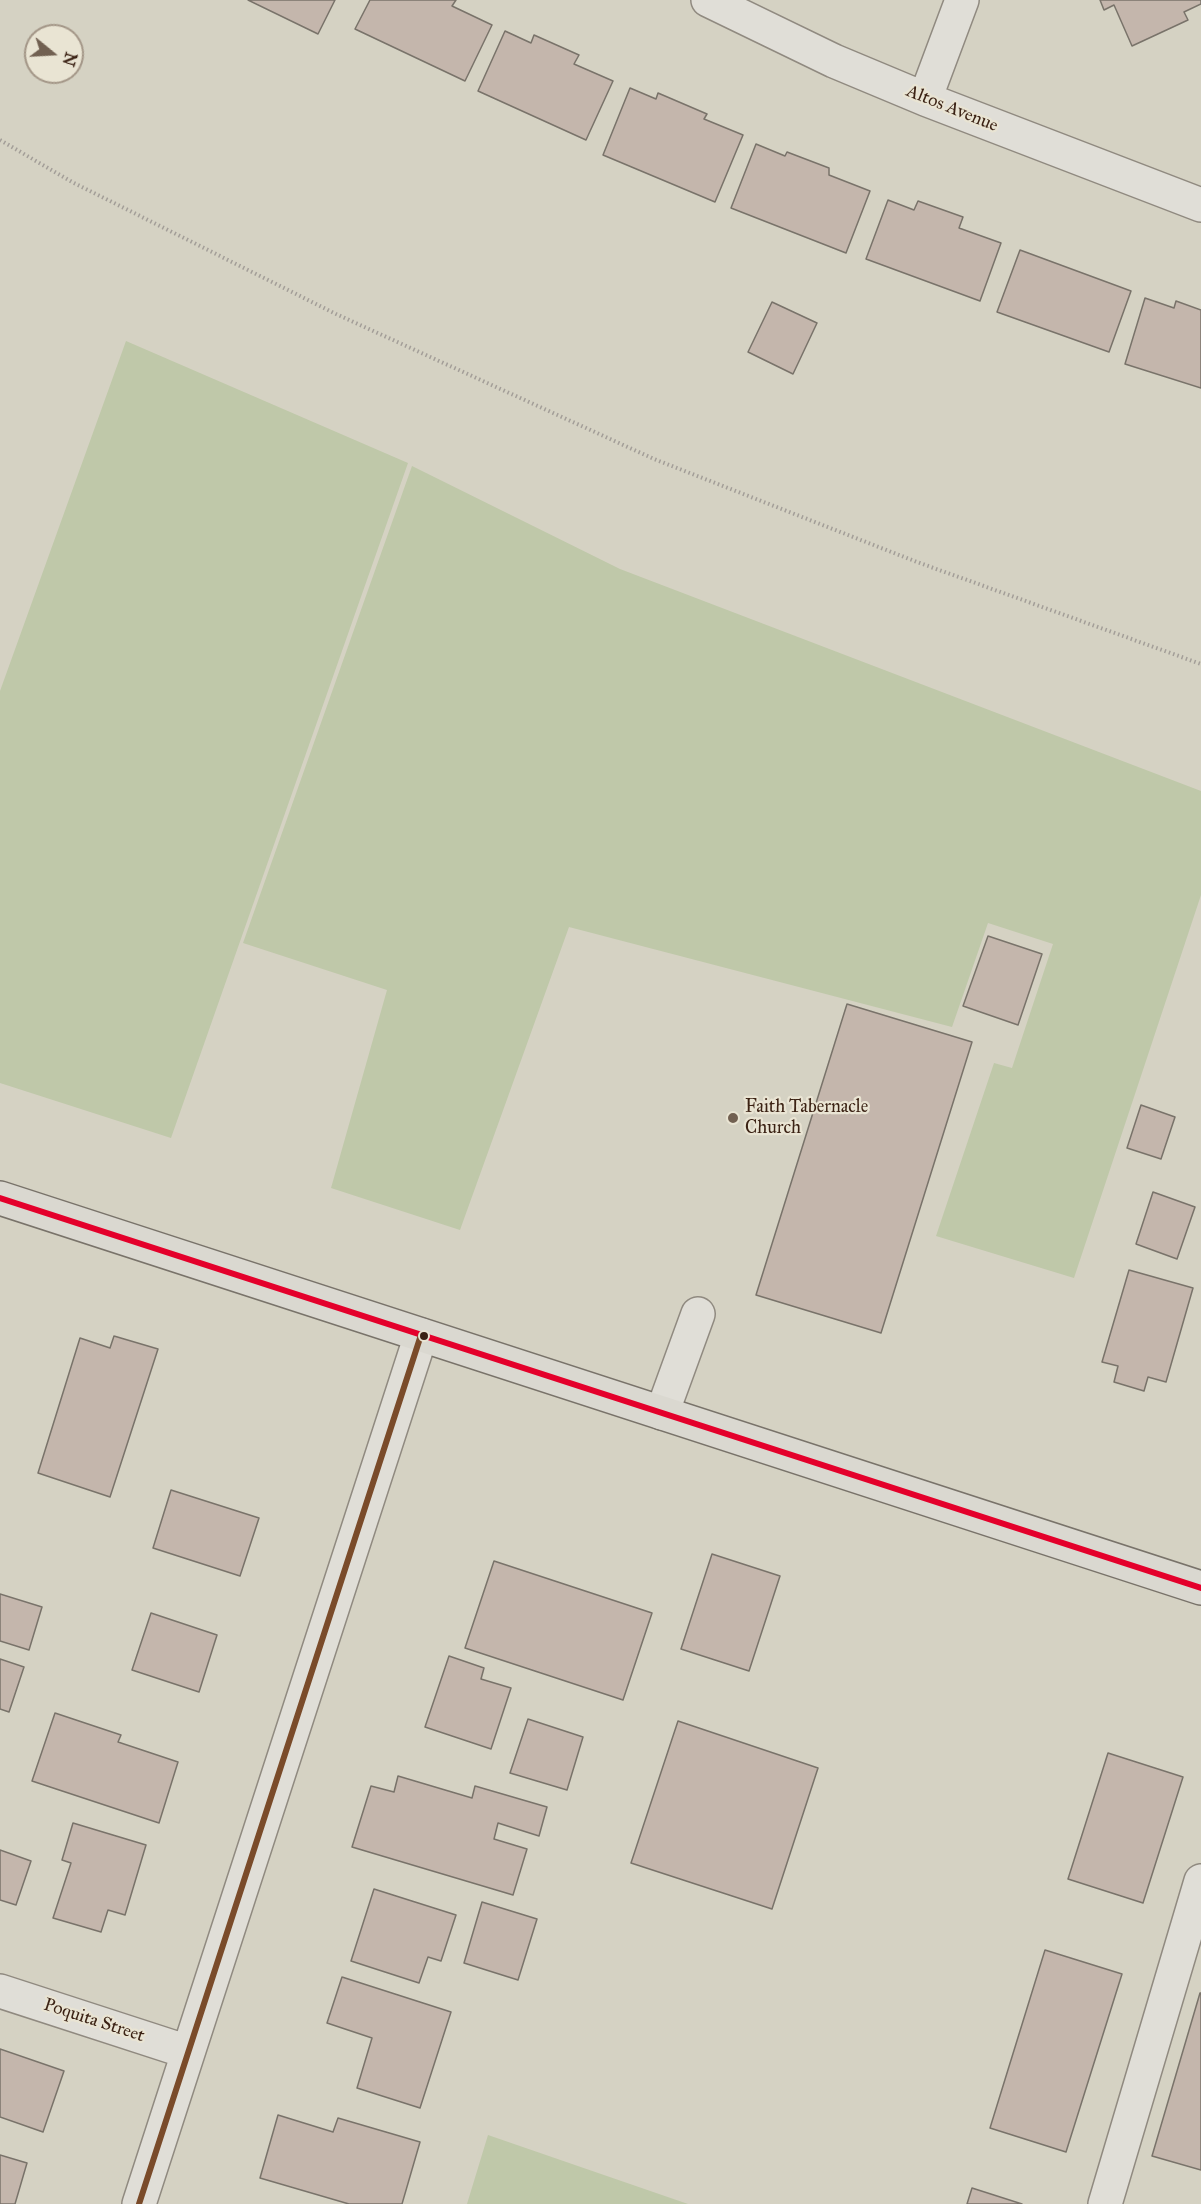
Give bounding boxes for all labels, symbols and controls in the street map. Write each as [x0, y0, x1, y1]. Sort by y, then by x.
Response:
north arrow [24, 24, 84, 84]
text: N [59, 50, 81, 68]
street label: Altos Avenue [903, 81, 1001, 137]
place label: Faith Tabernacle Church [745, 1097, 868, 1140]
marker: Faith Tabernacle Church [726, 1111, 740, 1125]
unlabelled marker [418, 1330, 430, 1342]
street label: Poquita Street [41, 1995, 147, 2047]

